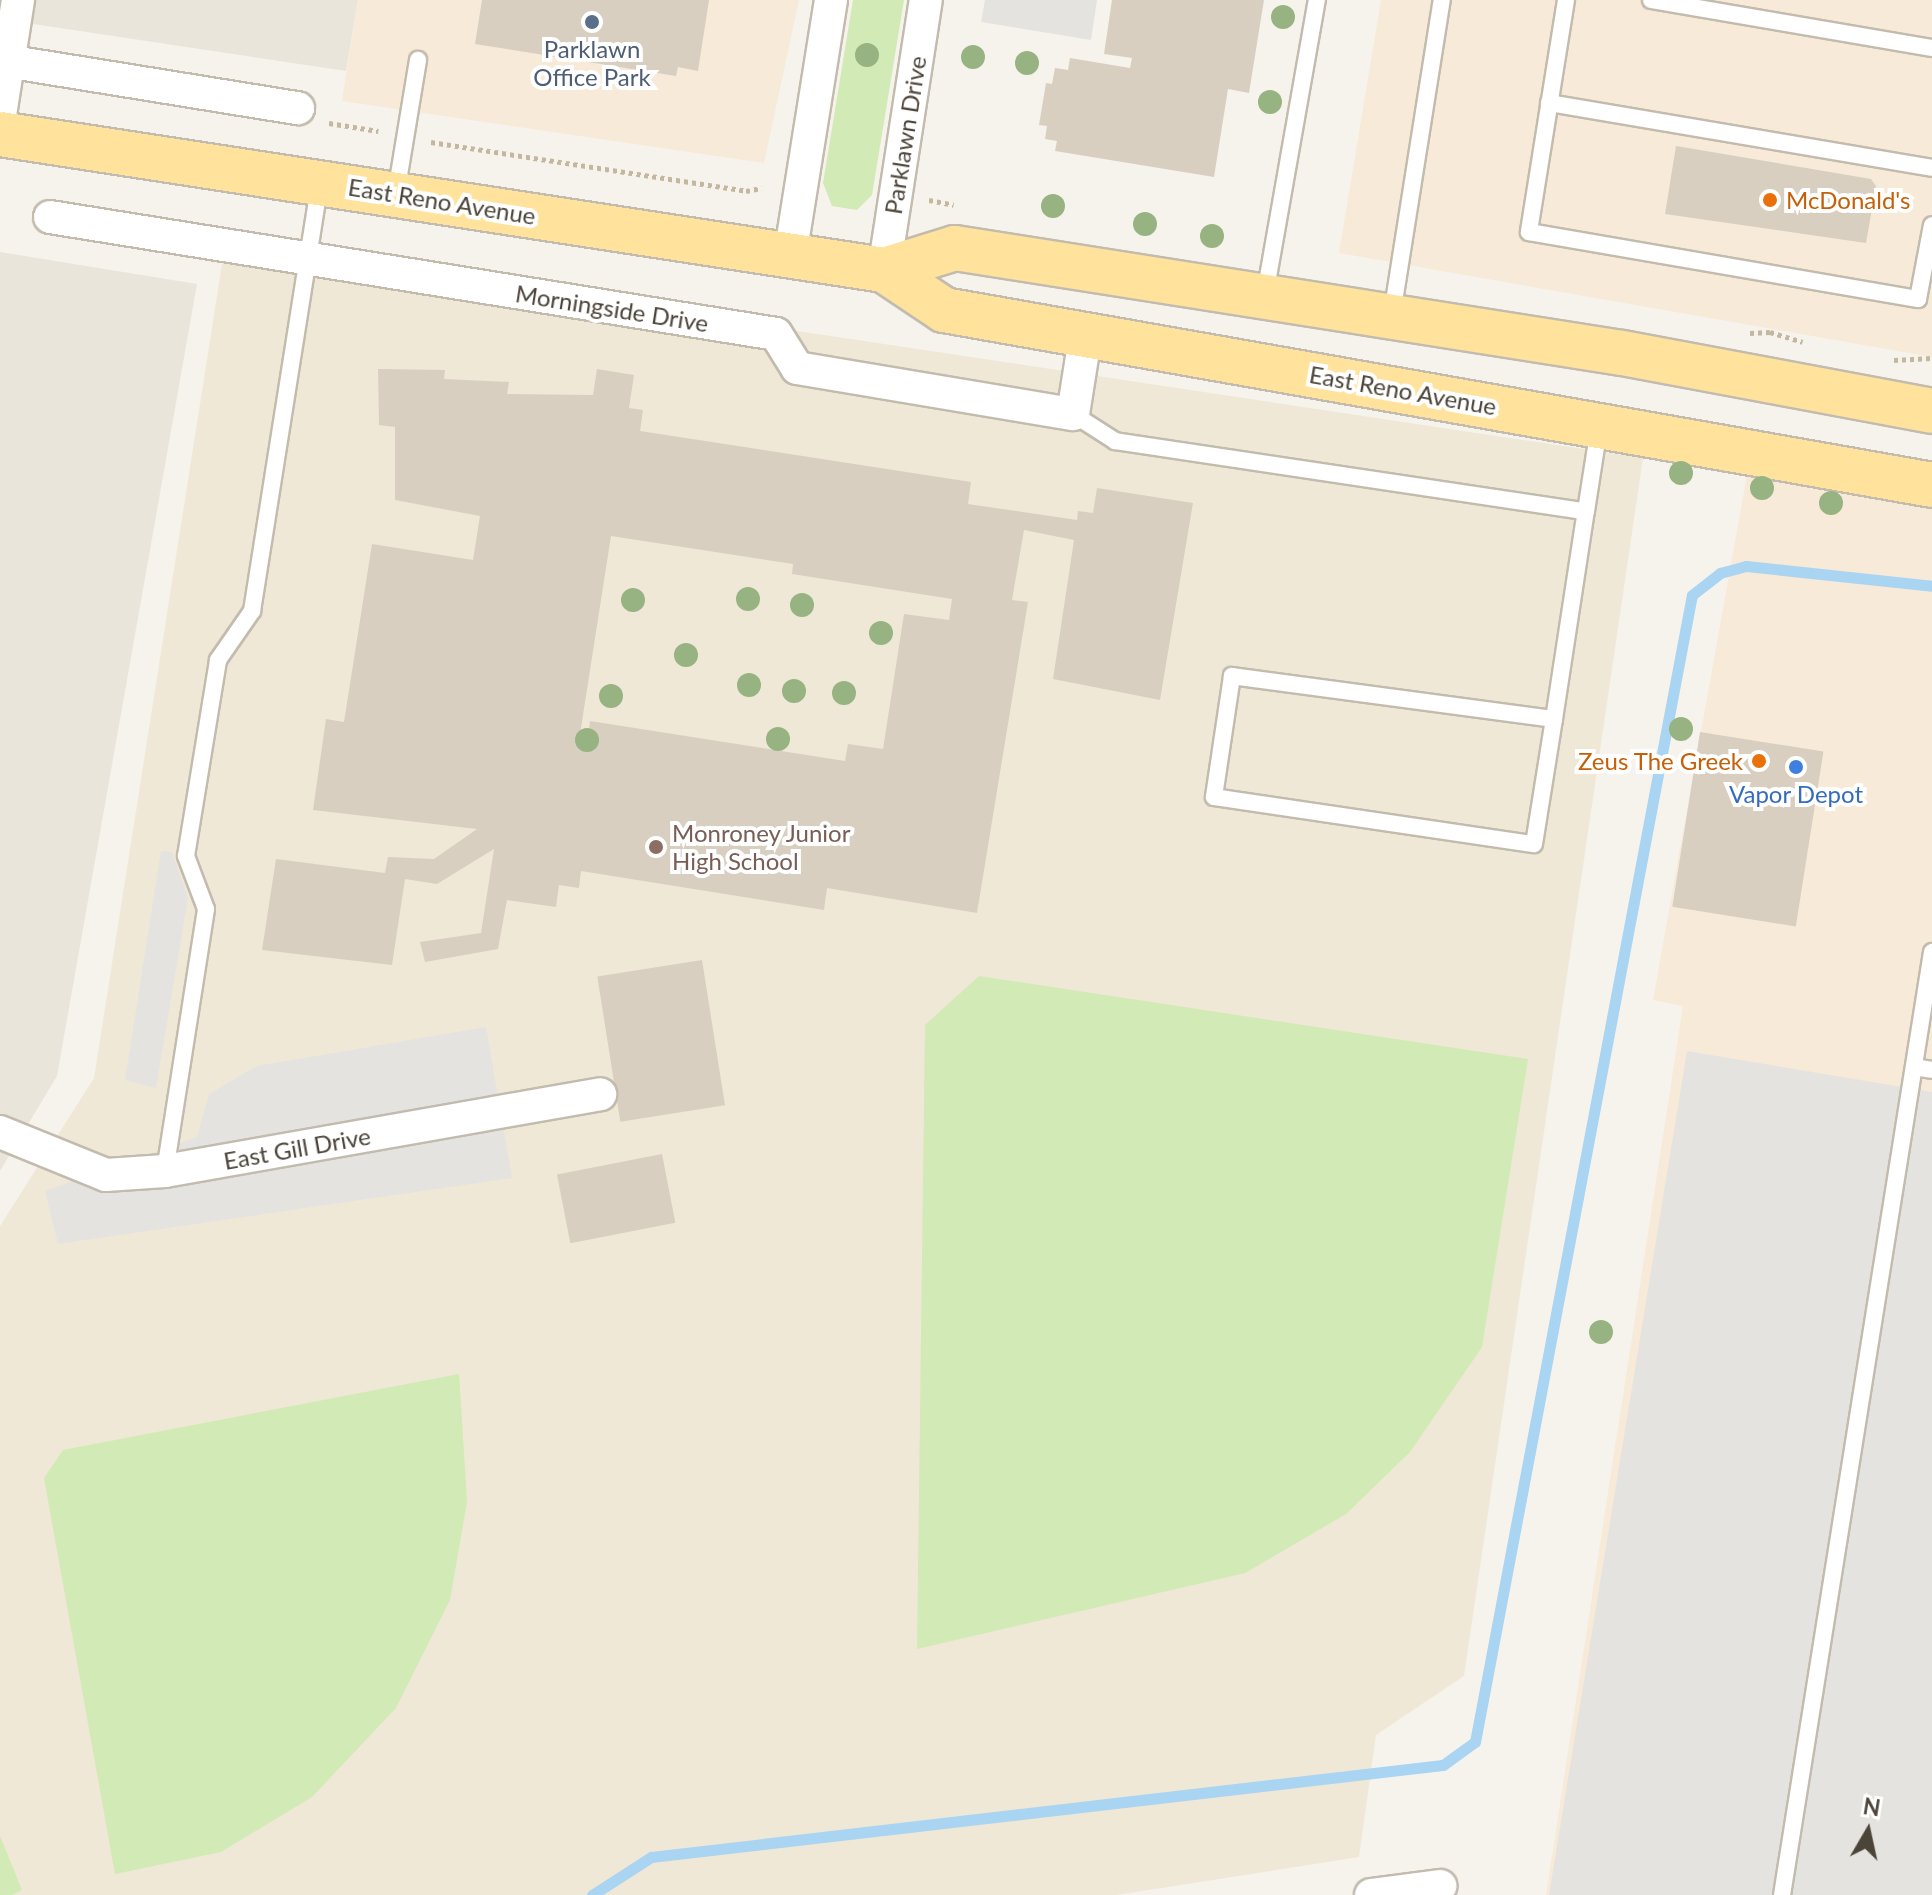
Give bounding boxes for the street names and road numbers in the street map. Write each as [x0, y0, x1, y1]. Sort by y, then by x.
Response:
street label: Parklawn Drive [878, 54, 932, 216]
street label: East Reno Avenue [346, 172, 538, 230]
street label: Morningside Drive [513, 279, 711, 337]
street label: East Reno Avenue [1307, 359, 1499, 421]
street label: East Gill Drive [221, 1121, 373, 1175]

